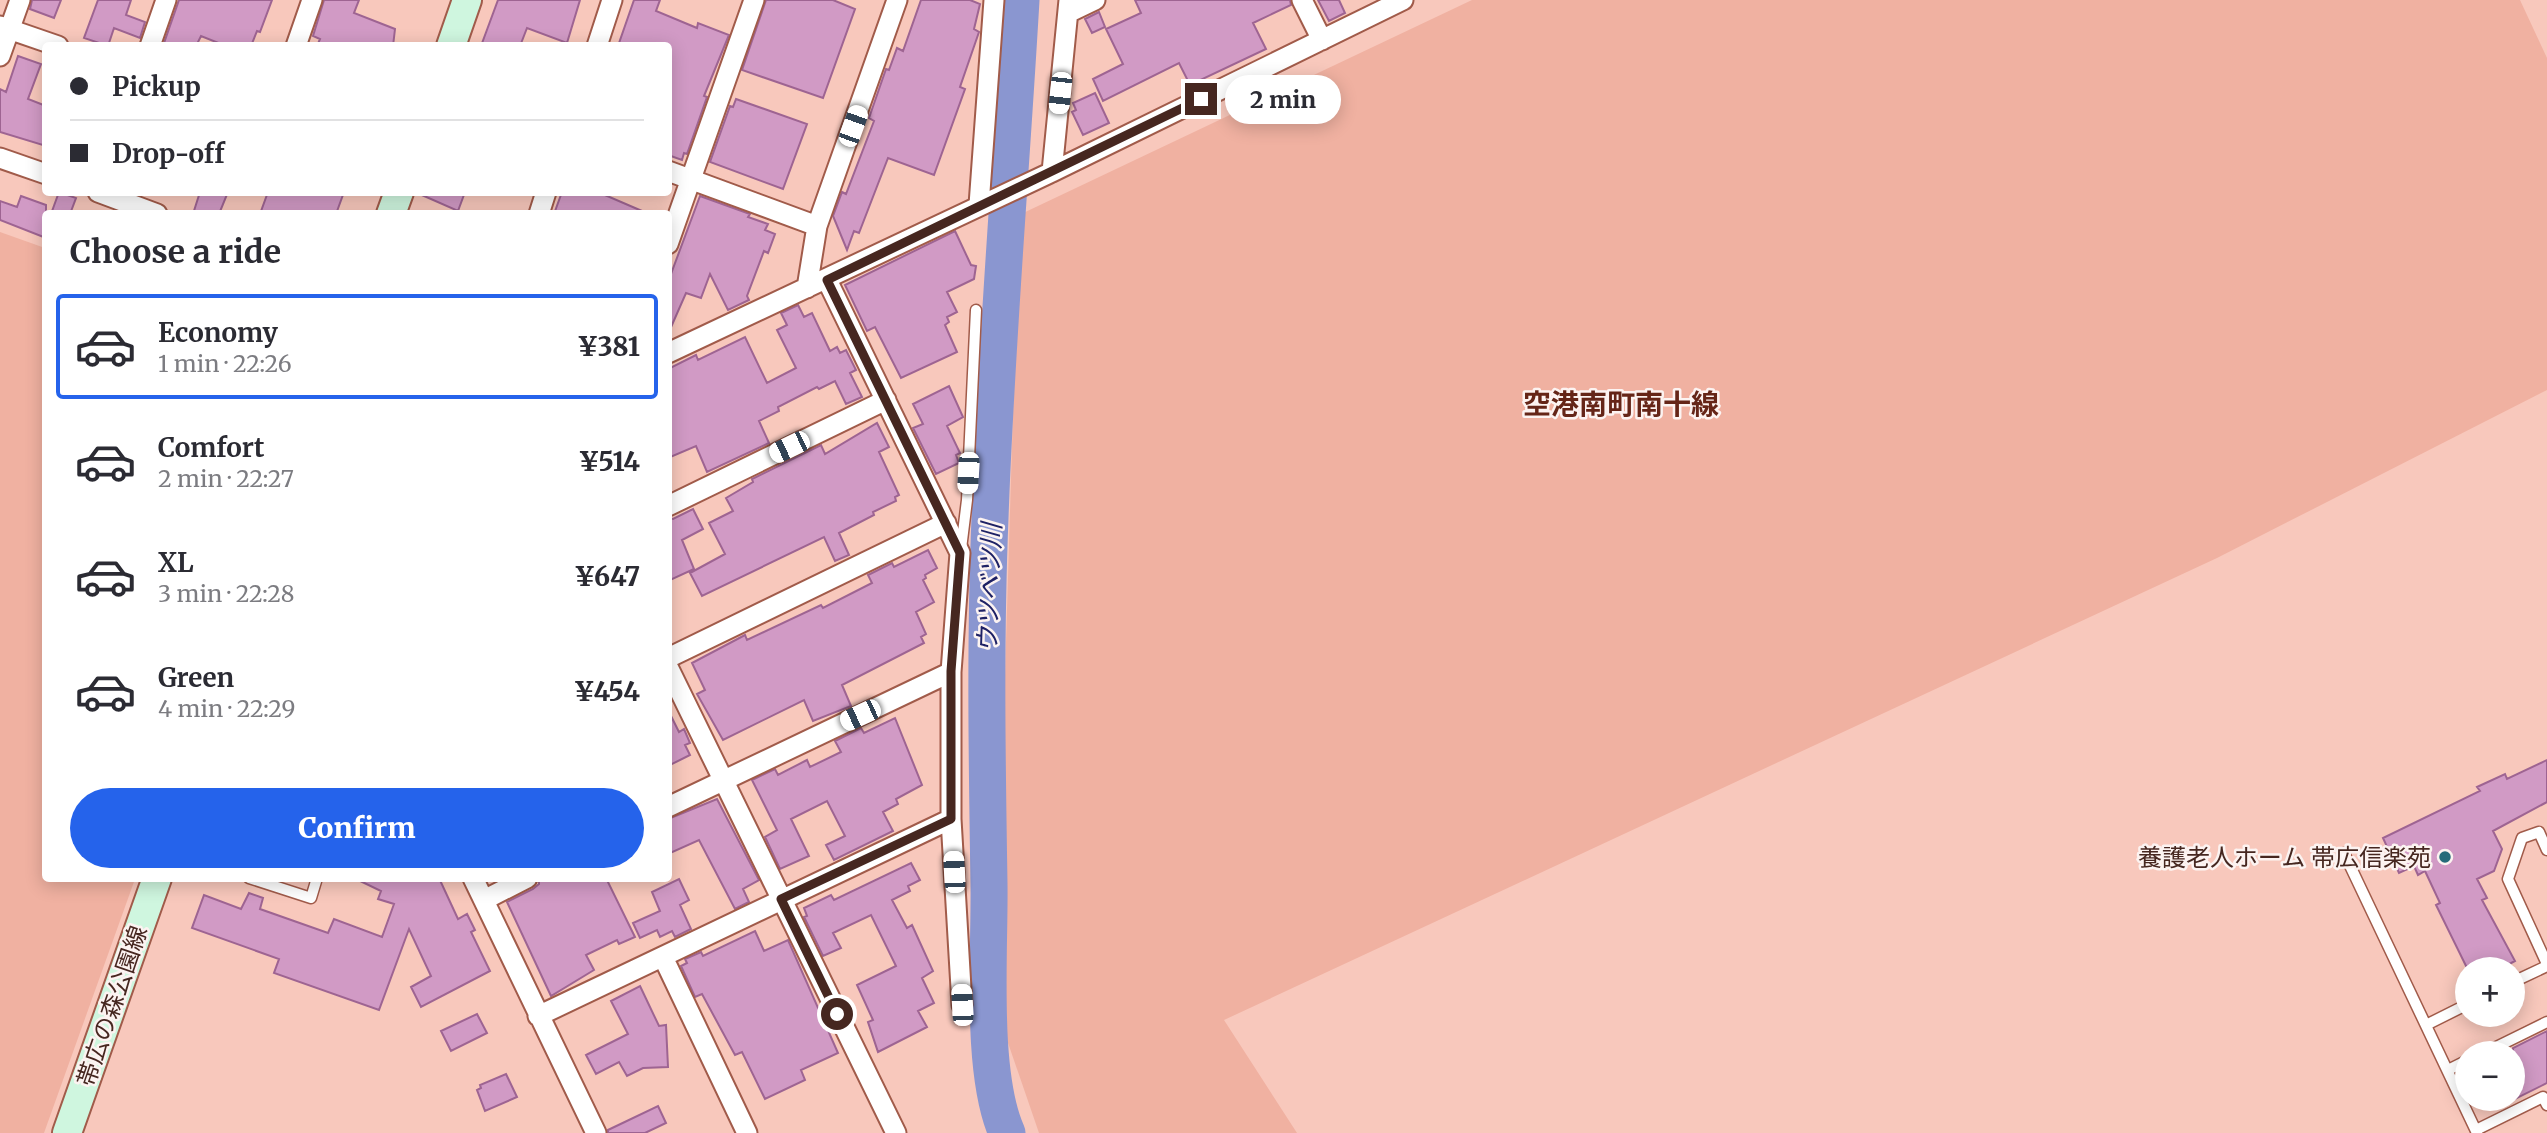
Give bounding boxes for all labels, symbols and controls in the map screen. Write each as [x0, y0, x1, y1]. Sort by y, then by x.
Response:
text: Pickup [112, 70, 201, 103]
car [1048, 71, 1073, 115]
callout: 2 min [1226, 74, 1341, 124]
route end [1185, 83, 1217, 115]
text: 2 min [1250, 85, 1316, 114]
car [836, 103, 871, 149]
text: Drop-off [112, 137, 225, 170]
text: Choose a ride [70, 232, 281, 272]
icon: car [74, 315, 137, 378]
text: Economy [158, 316, 278, 349]
text: ¥381 [577, 330, 640, 363]
text: 1 min · 22:26 [158, 349, 292, 378]
district label: 空港南町南十線 [1523, 386, 1719, 422]
car [766, 428, 813, 466]
icon: car [74, 430, 137, 493]
text: Comfort [158, 431, 264, 464]
text: ¥514 [578, 445, 640, 478]
car [957, 451, 980, 495]
text: 2 min · 22:27 [158, 464, 294, 493]
water label: ウツベツ川 [970, 519, 1008, 654]
icon: car [74, 545, 137, 608]
text: XL [158, 546, 194, 579]
text: ¥647 [574, 560, 640, 593]
text: 3 min · 22:28 [158, 579, 294, 608]
icon: car [74, 660, 137, 723]
text: Green [158, 661, 234, 694]
text: ¥454 [574, 675, 640, 708]
text: 4 min · 22:29 [158, 694, 295, 723]
car [837, 697, 884, 733]
button: Confirm [70, 788, 644, 868]
place label: 養護老人ホーム 帯広信楽苑 [2138, 842, 2431, 873]
marker: 養護老人ホーム 帯広信楽苑 [2437, 849, 2453, 865]
car [943, 850, 966, 894]
street label: 帯広の森公園線 [70, 922, 154, 1090]
map controls [2455, 957, 2525, 1111]
button: + [2455, 957, 2525, 1027]
car [951, 983, 974, 1027]
route start [821, 998, 853, 1030]
button: − [2455, 1041, 2525, 1111]

